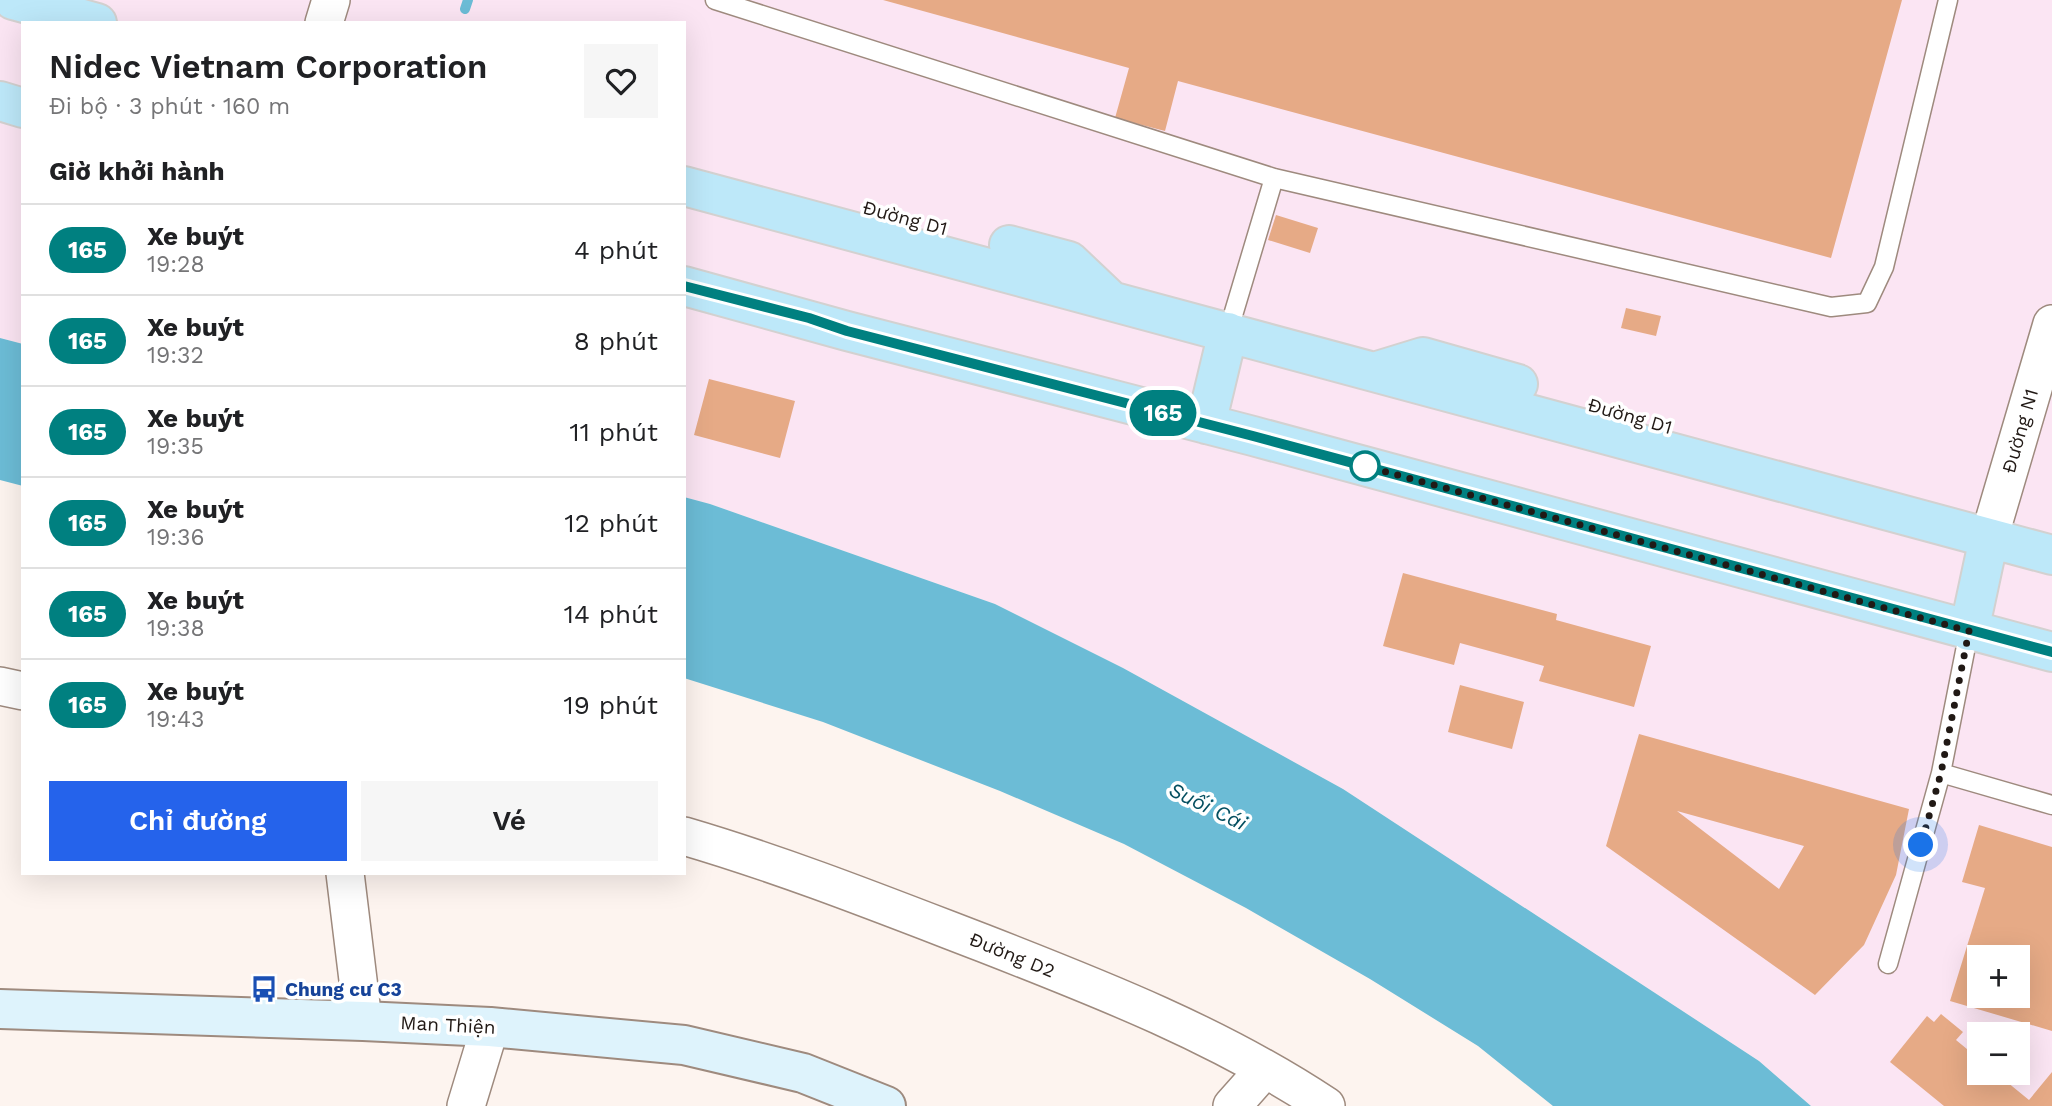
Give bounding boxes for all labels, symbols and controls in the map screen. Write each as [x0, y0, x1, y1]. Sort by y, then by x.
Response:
button: heart [584, 44, 658, 118]
text: Nidec Vietnam Corporation [49, 47, 488, 86]
text: Đi bộ · 3 phút · 160 m [49, 93, 290, 120]
text: Giờ khởi hành [49, 156, 225, 186]
street label: Đường D1 [860, 196, 950, 240]
text: Xe buýt [147, 221, 244, 251]
text: 4 phút [574, 235, 658, 265]
text: 165 [68, 236, 107, 264]
text: 19:28 [147, 251, 205, 278]
text: Xe buýt [147, 312, 244, 342]
text: 8 phút [574, 326, 658, 356]
text: 165 [68, 327, 107, 355]
text: 19:32 [147, 342, 204, 369]
street label: Đường N1 [1997, 386, 2043, 476]
line badge: 165 [1123, 390, 1203, 436]
street label: Đường D1 [1585, 393, 1675, 439]
text: 165 [1143, 399, 1183, 427]
text: Xe buýt [147, 403, 244, 433]
text: 11 phút [570, 417, 658, 447]
text: 165 [68, 418, 107, 446]
text: 19:35 [147, 433, 204, 460]
unlabelled marker [1350, 451, 1380, 481]
text: Xe buýt [147, 494, 244, 524]
text: 12 phút [565, 508, 658, 538]
text: 165 [68, 509, 107, 537]
text: 19:36 [147, 524, 204, 551]
text: Xe buýt [147, 585, 244, 615]
text: 14 phút [564, 599, 658, 629]
text: 165 [68, 600, 107, 628]
text: 19:38 [147, 615, 205, 642]
text: Xe buýt [147, 676, 244, 706]
text: 19 phút [564, 690, 658, 720]
text: 165 [68, 691, 107, 719]
text: 19:43 [147, 706, 204, 733]
water label: Suối Cái [1165, 777, 1251, 836]
button: Chỉ đường [49, 781, 347, 861]
button: Vé [361, 781, 658, 861]
your location [1903, 827, 1938, 862]
street label: Đường D2 [966, 927, 1058, 983]
map controls [1967, 945, 2030, 1085]
button: + [1967, 945, 2030, 1008]
bus stop icon: Chung cư C3 [249, 974, 279, 1004]
place label: Chung cư C3 [285, 978, 402, 1001]
street label: Man Thiện [400, 1011, 496, 1039]
button: − [1967, 1022, 2030, 1085]

